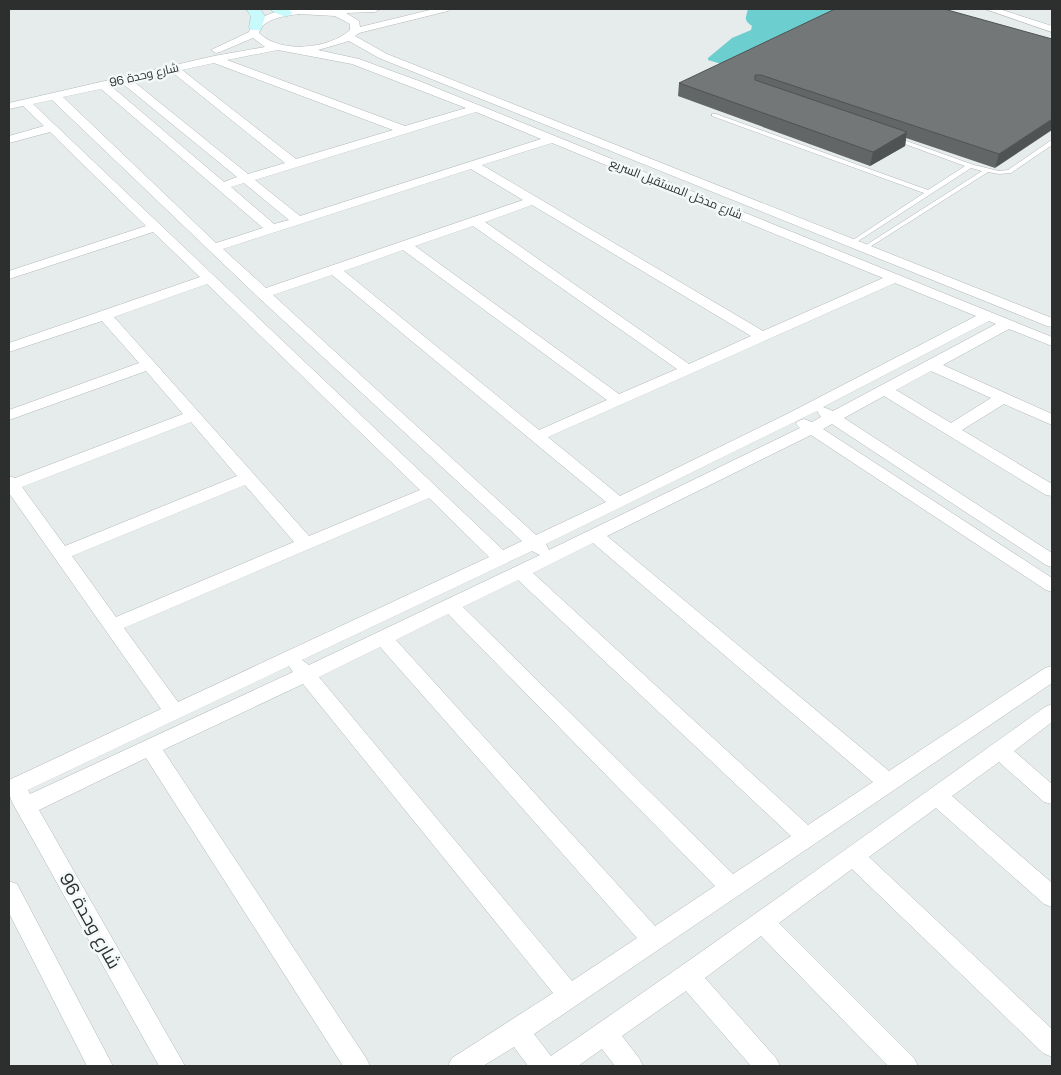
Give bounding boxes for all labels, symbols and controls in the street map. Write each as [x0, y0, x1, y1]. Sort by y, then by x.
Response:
street label: شارع وحدة 96 [108, 59, 180, 91]
street label: شارع مدخل المستقبل السريع [607, 155, 745, 223]
street label: شارع وحدة 96 [54, 869, 126, 973]

